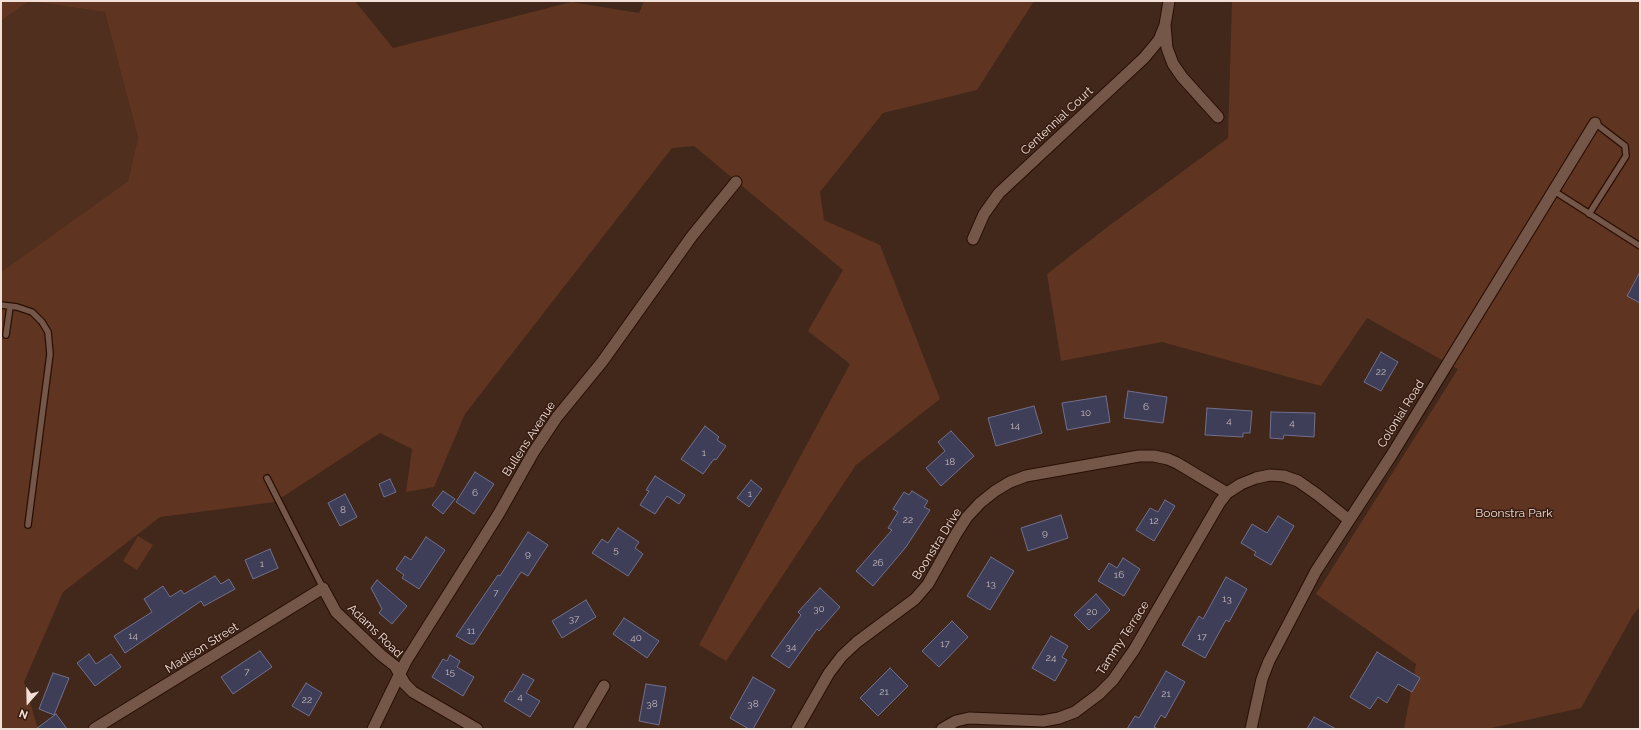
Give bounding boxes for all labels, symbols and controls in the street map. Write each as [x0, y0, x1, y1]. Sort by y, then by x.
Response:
street label: Centennial Court [1018, 84, 1096, 158]
house number: 22 [1376, 366, 1386, 378]
street label: Colonial Road [1374, 378, 1428, 450]
street label: Bullens Avenue [499, 399, 559, 479]
house number: 6 [1143, 401, 1149, 413]
house number: 10 [1081, 407, 1091, 419]
house number: 4 [1226, 415, 1232, 427]
house number: 4 [1289, 417, 1295, 429]
house number: 14 [1010, 420, 1020, 432]
house number: 1 [702, 447, 706, 459]
house number: 18 [945, 456, 955, 468]
house number: 6 [472, 487, 478, 499]
house number: 1 [748, 488, 752, 500]
house number: 8 [340, 504, 346, 516]
street label: Boonstra Drive [909, 506, 965, 582]
park label: Boonstra Park [1475, 506, 1553, 520]
house number: 22 [903, 514, 913, 526]
house number: 12 [1149, 515, 1159, 527]
house number: 9 [1042, 527, 1048, 539]
house number: 5 [613, 544, 619, 556]
house number: 9 [525, 548, 531, 560]
house number: 26 [872, 557, 884, 569]
house number: 1 [260, 558, 264, 570]
house number: 16 [1114, 569, 1124, 581]
house number: 13 [986, 578, 996, 590]
house number: 7 [493, 587, 499, 599]
house number: 13 [1222, 593, 1232, 605]
street label: Tammy Terrace [1094, 598, 1152, 678]
street label: Adams Road [345, 601, 405, 661]
house number: 30 [813, 603, 825, 615]
house number: 20 [1086, 606, 1098, 618]
house number: 37 [569, 613, 579, 625]
street label: Madison Street [163, 620, 241, 676]
house number: 11 [467, 625, 475, 637]
house number: 14 [128, 630, 138, 642]
house number: 17 [1197, 631, 1207, 643]
house number: 40 [630, 632, 642, 644]
house number: 17 [940, 638, 950, 650]
house number: 34 [786, 641, 796, 653]
house number: 24 [1046, 652, 1056, 664]
house number: 7 [244, 666, 250, 678]
house number: 15 [445, 666, 455, 678]
north arrow [8, 682, 48, 722]
house number: 21 [879, 686, 889, 698]
house number: 21 [1161, 688, 1171, 700]
house number: 4 [517, 691, 523, 703]
house number: 22 [302, 694, 312, 706]
house number: 38 [646, 698, 658, 710]
house number: 38 [747, 698, 759, 710]
text: N [18, 706, 30, 721]

